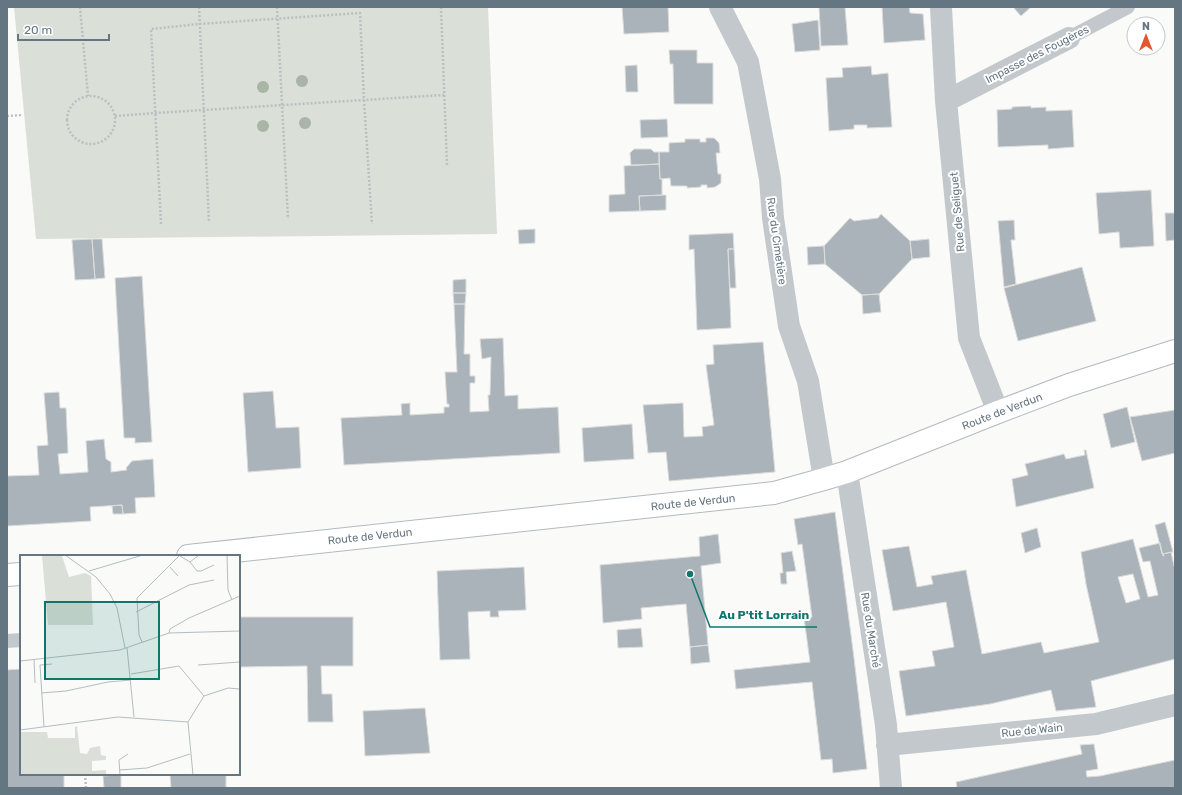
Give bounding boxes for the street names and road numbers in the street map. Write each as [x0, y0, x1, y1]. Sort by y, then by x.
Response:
street label: Impasse des Fougères [983, 23, 1091, 86]
street label: Rue de Seliguet [947, 171, 967, 252]
street label: Rue du Cimetière [764, 197, 789, 285]
street label: Route de Verdun [960, 390, 1044, 433]
street label: Route de Verdun [650, 492, 736, 513]
street label: Route de Verdun [327, 526, 413, 547]
street label: Rue du Marché [858, 591, 883, 669]
street label: Rue de Wain [1001, 721, 1063, 740]

